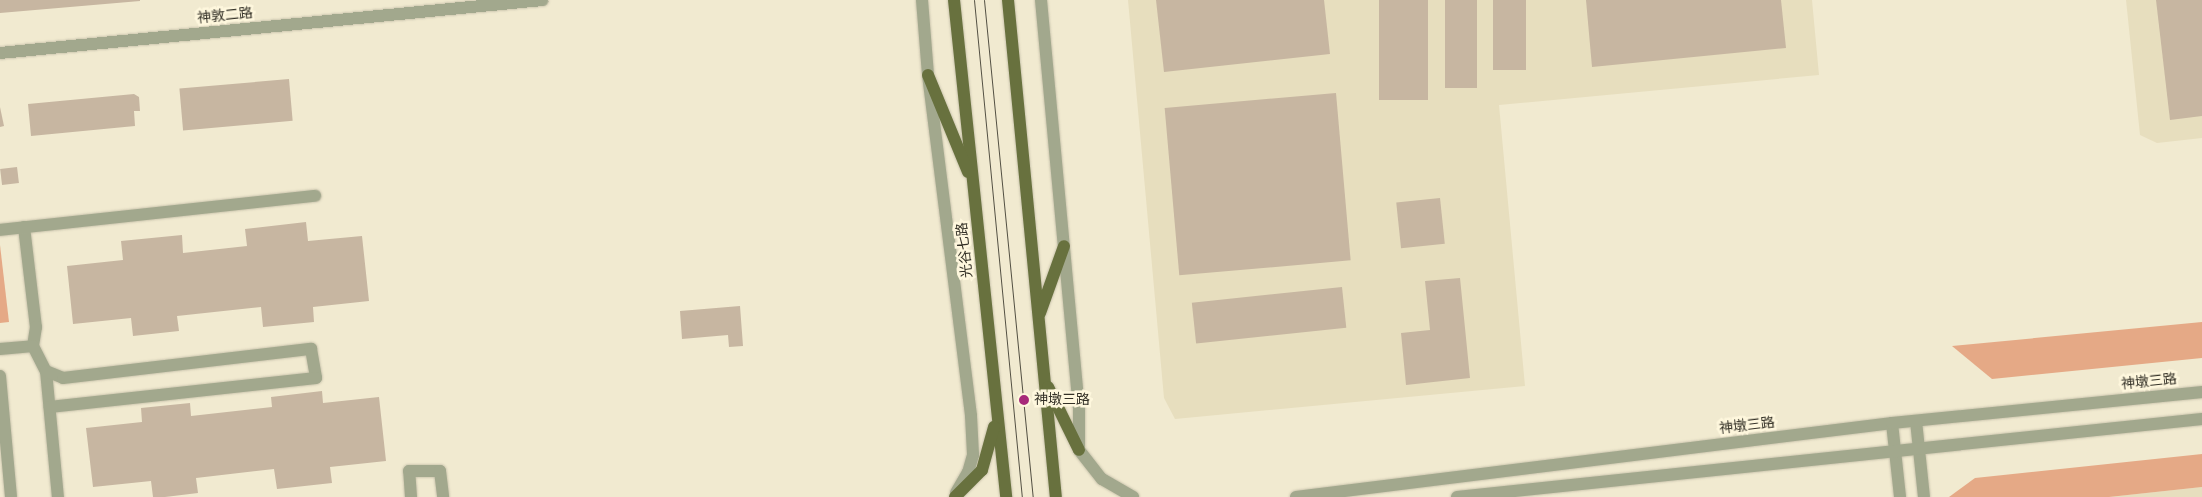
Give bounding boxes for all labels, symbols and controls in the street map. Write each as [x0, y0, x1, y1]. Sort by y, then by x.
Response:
street label: 神敦二路 [196, 5, 254, 27]
street label: 光谷七路 [954, 221, 976, 279]
street label: 神墩三路 [2120, 371, 2178, 393]
place label: 神墩三路 [1034, 392, 1090, 408]
marker: 神墩三路 [1018, 394, 1030, 406]
street label: 神墩三路 [1718, 414, 1776, 438]

